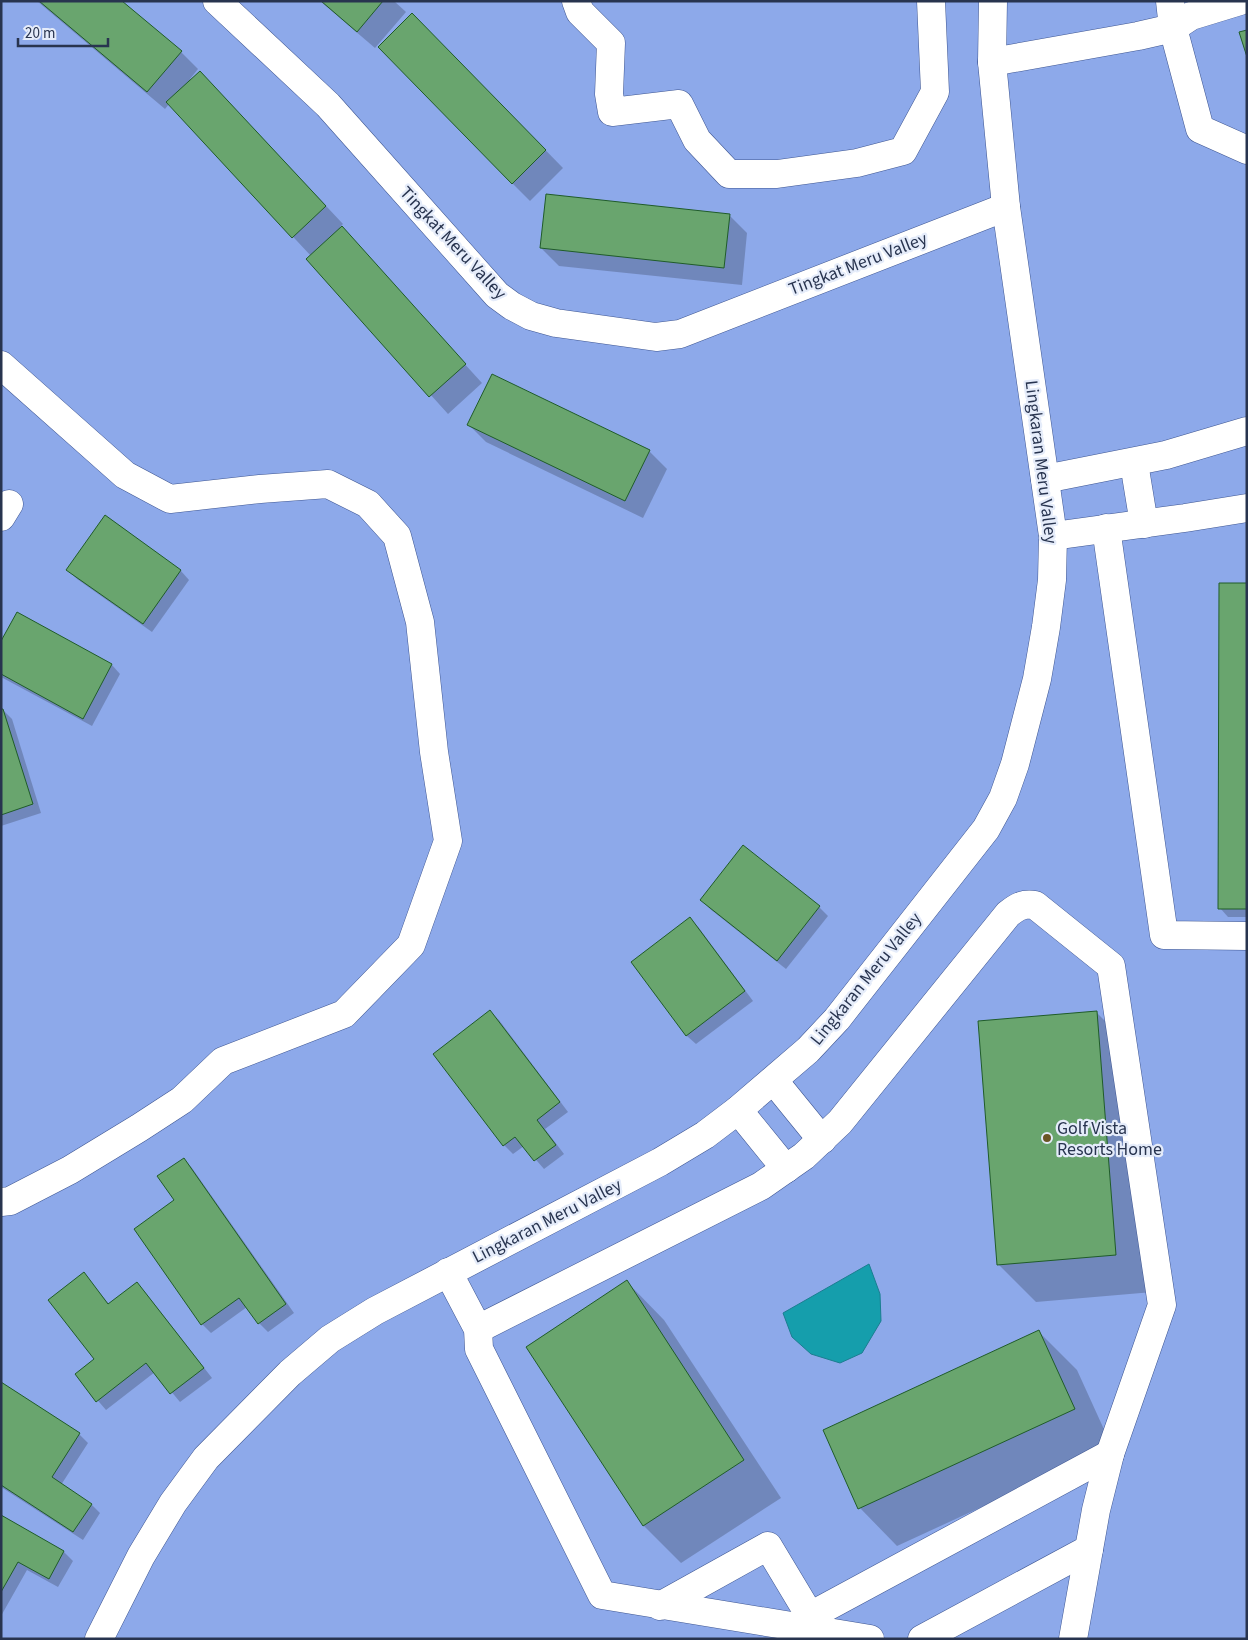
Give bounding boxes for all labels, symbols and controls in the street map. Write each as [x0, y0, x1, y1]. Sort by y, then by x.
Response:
scale bar [18, 15, 108, 47]
text: 20 m [25, 23, 55, 44]
street label: Tingkat Meru Valley [394, 181, 512, 306]
street label: Tingkat Meru Valley [785, 226, 931, 302]
street label: Lingkaran Meru Valley [1019, 379, 1063, 546]
street label: Lingkaran Meru Valley [805, 907, 928, 1051]
place label: Golf Vista Resorts Home [1057, 1116, 1162, 1162]
marker: Golf Vista Resorts Home [1041, 1132, 1053, 1144]
street label: Lingkaran Meru Valley [468, 1172, 626, 1269]

